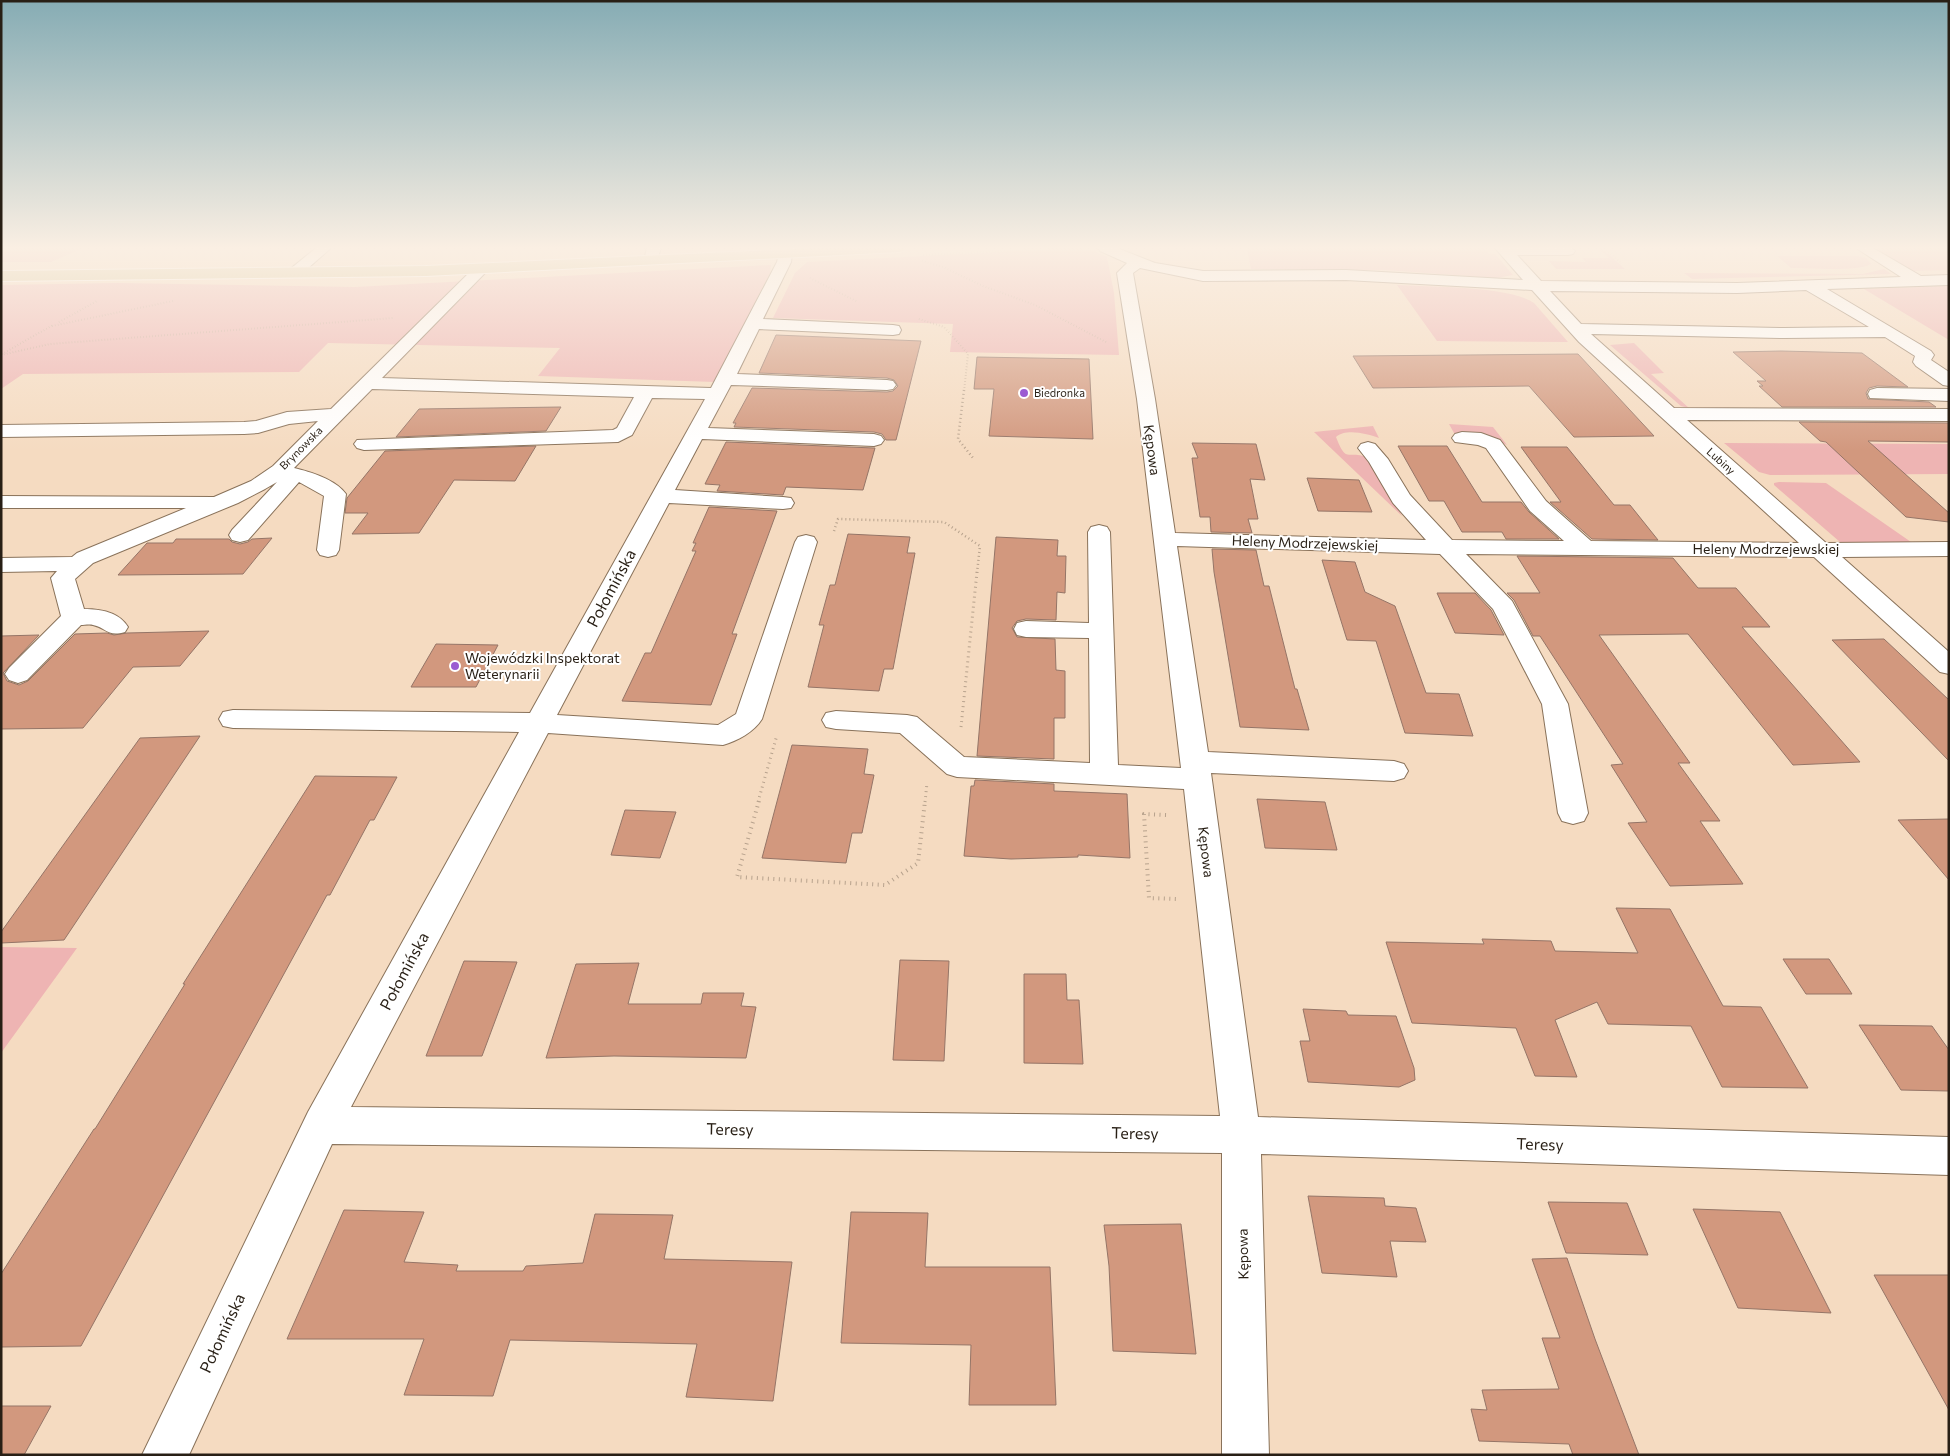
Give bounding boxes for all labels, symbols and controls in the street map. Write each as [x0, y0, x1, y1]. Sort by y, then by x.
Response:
place label: Biedronka [1034, 386, 1085, 399]
marker: Biedronka [1018, 387, 1030, 399]
street label: Brynowska [276, 423, 325, 472]
street label: Kępowa [1141, 423, 1164, 476]
street label: Lubiny [1704, 445, 1738, 477]
street label: Heleny Modrzejewskiej [1231, 531, 1379, 554]
street label: Heleny Modrzejewskiej [1693, 540, 1839, 557]
street label: Połomińska [582, 546, 639, 630]
place label: Wojewódzki Inspektorat Weterynarii [465, 649, 620, 682]
marker: Wojewódzki Inspektorat Weterynarii [449, 660, 461, 672]
street label: Kępowa [1195, 826, 1218, 878]
street label: Połomińska [375, 929, 432, 1013]
street label: Teresy [706, 1119, 754, 1138]
street label: Teresy [1111, 1123, 1159, 1142]
street label: Teresy [1516, 1133, 1564, 1154]
street label: Kępowa [1234, 1228, 1251, 1280]
street label: Połomińska [195, 1290, 248, 1375]

